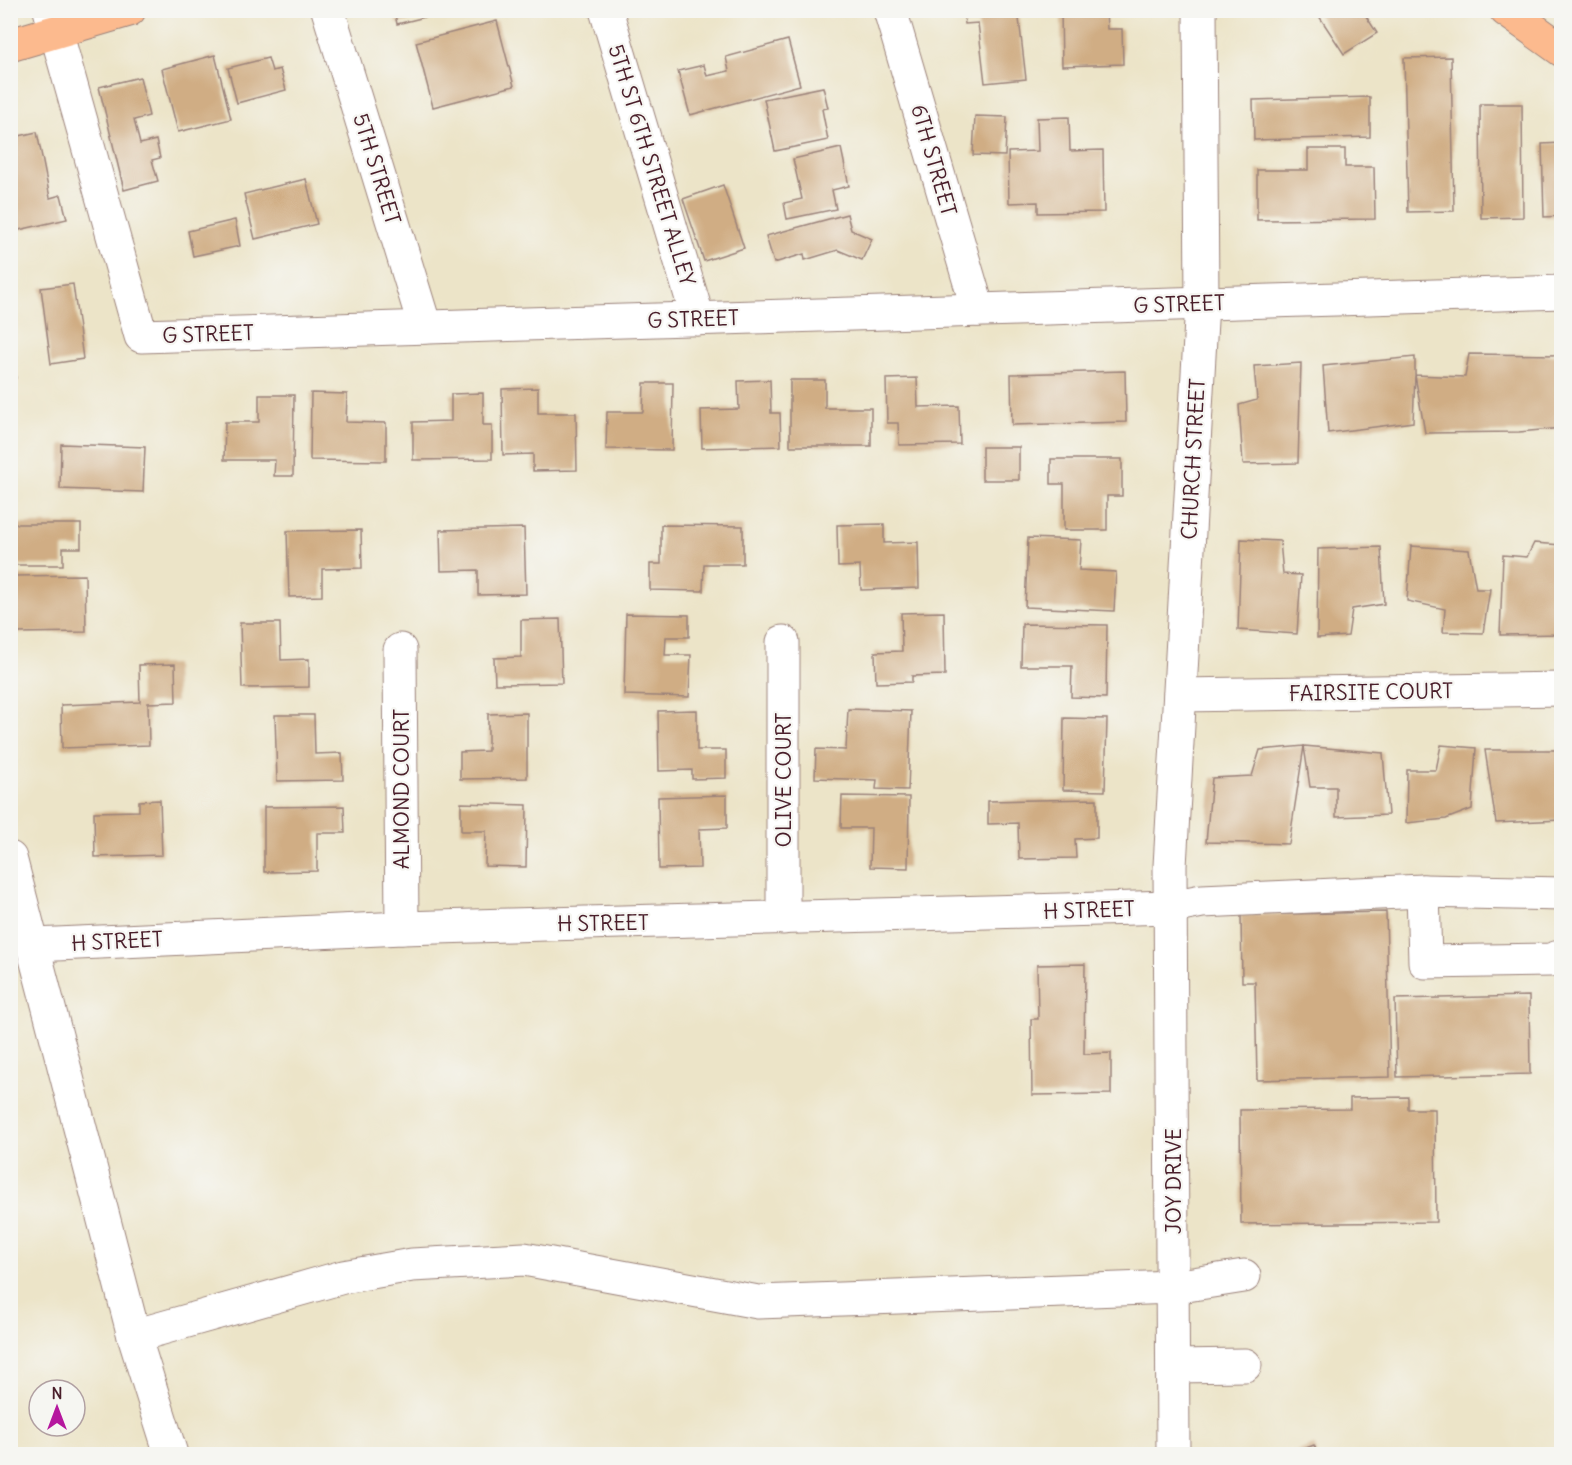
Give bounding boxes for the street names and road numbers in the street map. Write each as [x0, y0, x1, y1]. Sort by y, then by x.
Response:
street label: 5TH ST 6TH STREET ALLEY [602, 41, 702, 289]
street label: 6TH STREET [905, 101, 963, 219]
street label: 5TH STREET [347, 110, 407, 228]
street label: G STREET [1133, 289, 1225, 319]
street label: G STREET [647, 304, 739, 334]
street label: G STREET [162, 319, 254, 349]
street label: CHURCH STREET [1175, 378, 1211, 540]
street label: FAIRSITE COURT [1289, 677, 1453, 707]
street label: ALMOND COURT [388, 709, 415, 869]
street label: OLIVE COURT [770, 712, 797, 848]
street label: H STREET [1043, 895, 1135, 925]
street label: H STREET [557, 909, 649, 937]
street label: H STREET [71, 925, 163, 957]
street label: JOY DRIVE [1160, 1128, 1187, 1234]

